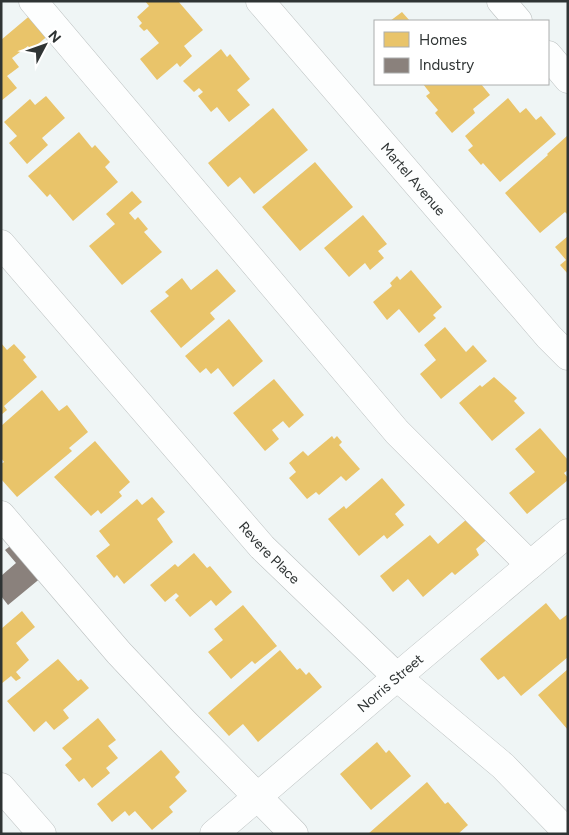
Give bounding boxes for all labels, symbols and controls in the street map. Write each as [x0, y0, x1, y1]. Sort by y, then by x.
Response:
north arrow [20, 20, 70, 70]
legend [374, 20, 549, 85]
text: N [44, 27, 64, 46]
text: Homes [419, 31, 467, 49]
text: Industry [419, 56, 474, 74]
street label: Martel Avenue [377, 140, 449, 220]
street label: Revere Place [235, 518, 303, 588]
street label: Norris Street [354, 651, 427, 716]

